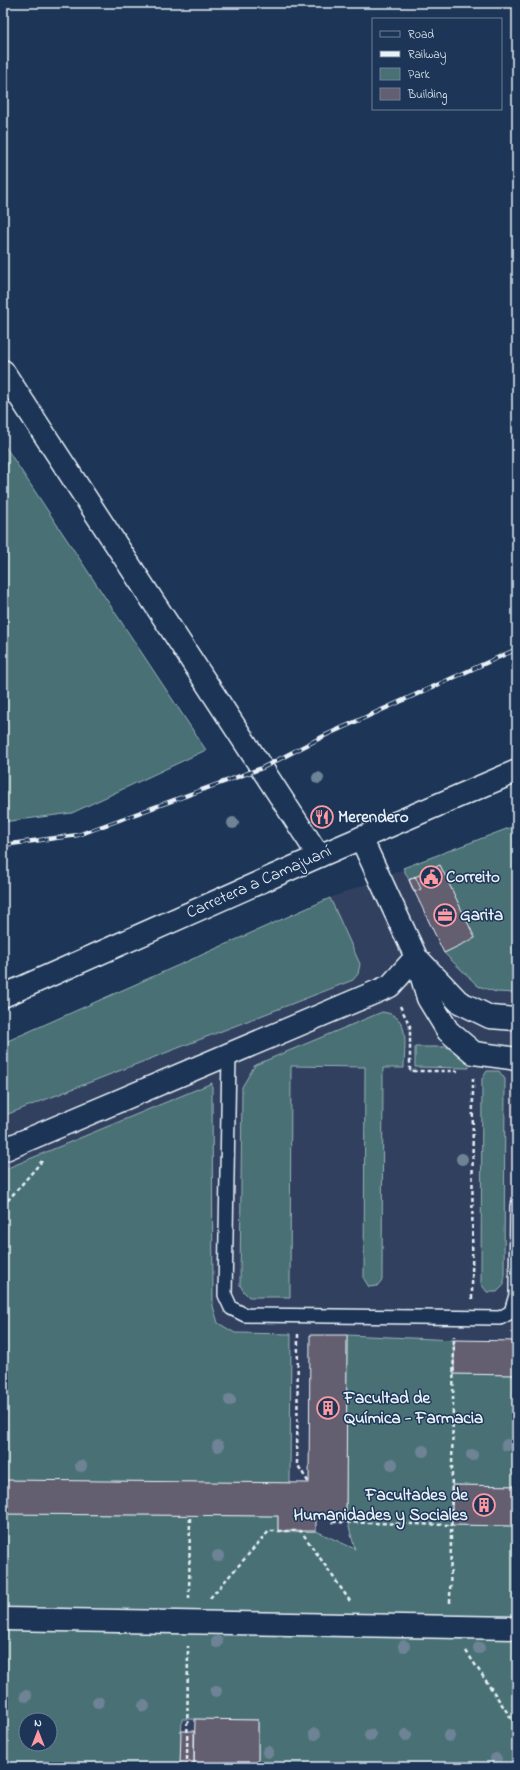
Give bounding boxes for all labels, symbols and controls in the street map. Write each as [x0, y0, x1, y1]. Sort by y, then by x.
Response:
legend [372, 18, 502, 110]
text: Road [408, 26, 434, 44]
text: Railway [408, 46, 447, 65]
text: Park [408, 66, 430, 84]
text: Building [407, 86, 447, 105]
restaurant icon: Merendero [309, 804, 335, 830]
place label: Merendero [338, 805, 409, 830]
street label: Carretera a Camajuaní [182, 839, 336, 925]
public building icon: Correito [418, 864, 444, 890]
place label: Correito [446, 865, 500, 890]
office icon: Garita [432, 902, 458, 928]
place label: Garita [460, 903, 503, 928]
place label: Facultad de Química - Farmacia [343, 1386, 483, 1431]
building icon: Facultad de Química - Farmacia [315, 1395, 341, 1421]
place label: Facultades de Humanidades y Sociales [293, 1483, 469, 1530]
building icon: Facultades de Humanidades y Sociales [471, 1492, 497, 1518]
north arrow [18, 1712, 58, 1752]
text: N [34, 1715, 42, 1731]

